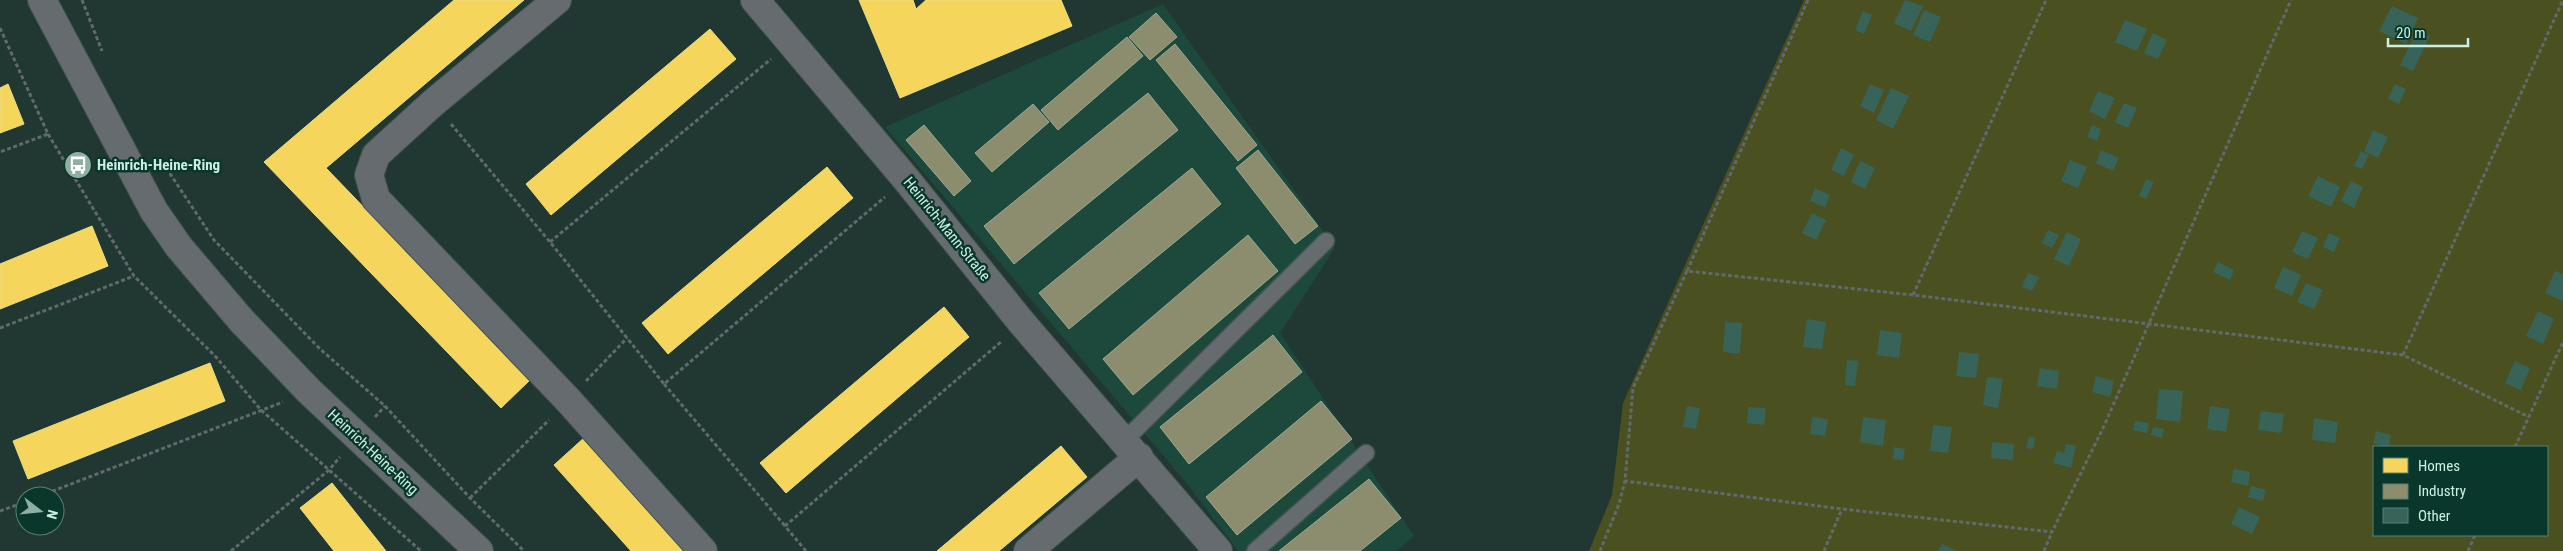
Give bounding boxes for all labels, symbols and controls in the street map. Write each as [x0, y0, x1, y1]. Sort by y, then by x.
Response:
scale bar [2388, 15, 2468, 47]
text: 20 m [2396, 24, 2426, 42]
bus stop icon: Heinrich-Heine-Ring [63, 150, 93, 180]
place label: Heinrich-Heine-Ring [97, 156, 220, 174]
street label: Heinrich-Mann-Straße [900, 173, 994, 285]
street label: Heinrich-Heine-Ring [324, 406, 422, 498]
legend [2373, 446, 2548, 536]
text: Homes [2418, 457, 2460, 475]
text: Industry [2418, 482, 2466, 500]
north arrow [15, 486, 65, 536]
text: Other [2418, 507, 2451, 525]
text: N [44, 508, 61, 521]

